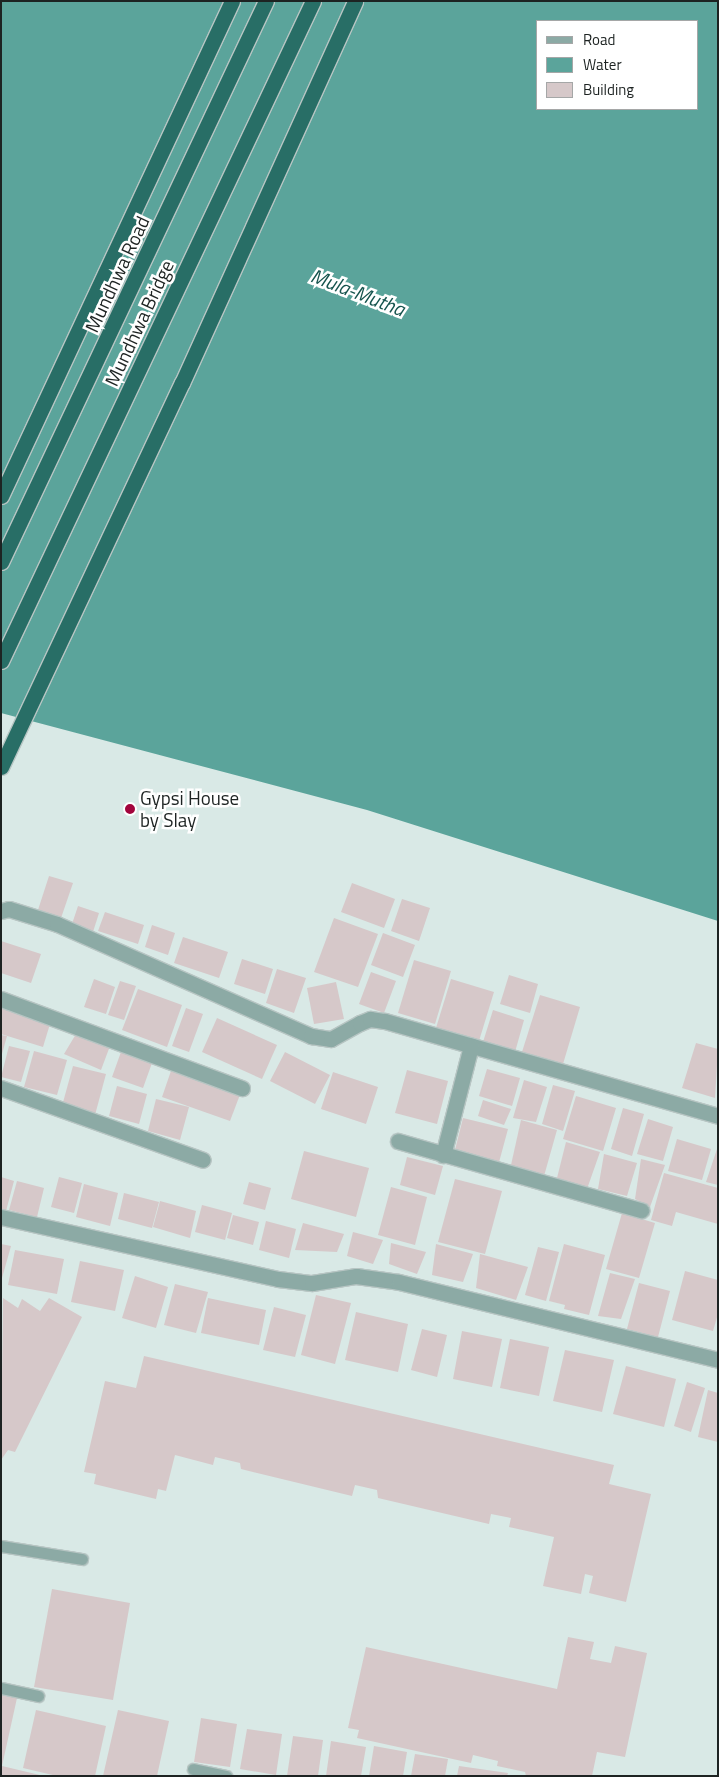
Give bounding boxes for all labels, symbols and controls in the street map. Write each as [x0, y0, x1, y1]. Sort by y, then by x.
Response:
legend [536, 20, 699, 110]
text: Road [583, 28, 615, 51]
text: Water [583, 53, 622, 76]
text: Building [583, 78, 634, 101]
street label: Mundhwa Road [80, 212, 154, 336]
street label: Mundhwa Bridge [100, 256, 178, 390]
water label: Mula-Mutha [308, 263, 408, 321]
place label: Gypsi House by Slay [140, 787, 239, 831]
marker: Gypsi House by Slay [124, 803, 136, 815]

